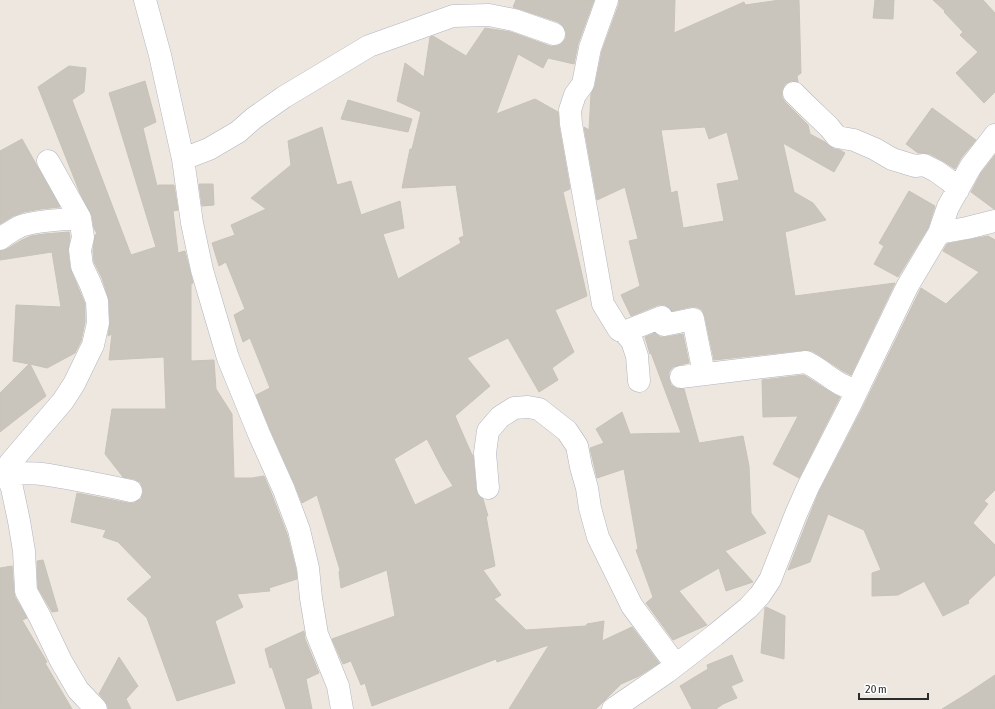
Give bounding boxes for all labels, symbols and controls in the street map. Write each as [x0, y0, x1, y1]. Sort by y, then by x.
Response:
scale bar [859, 675, 928, 701]
text: 20 m [865, 682, 887, 696]

